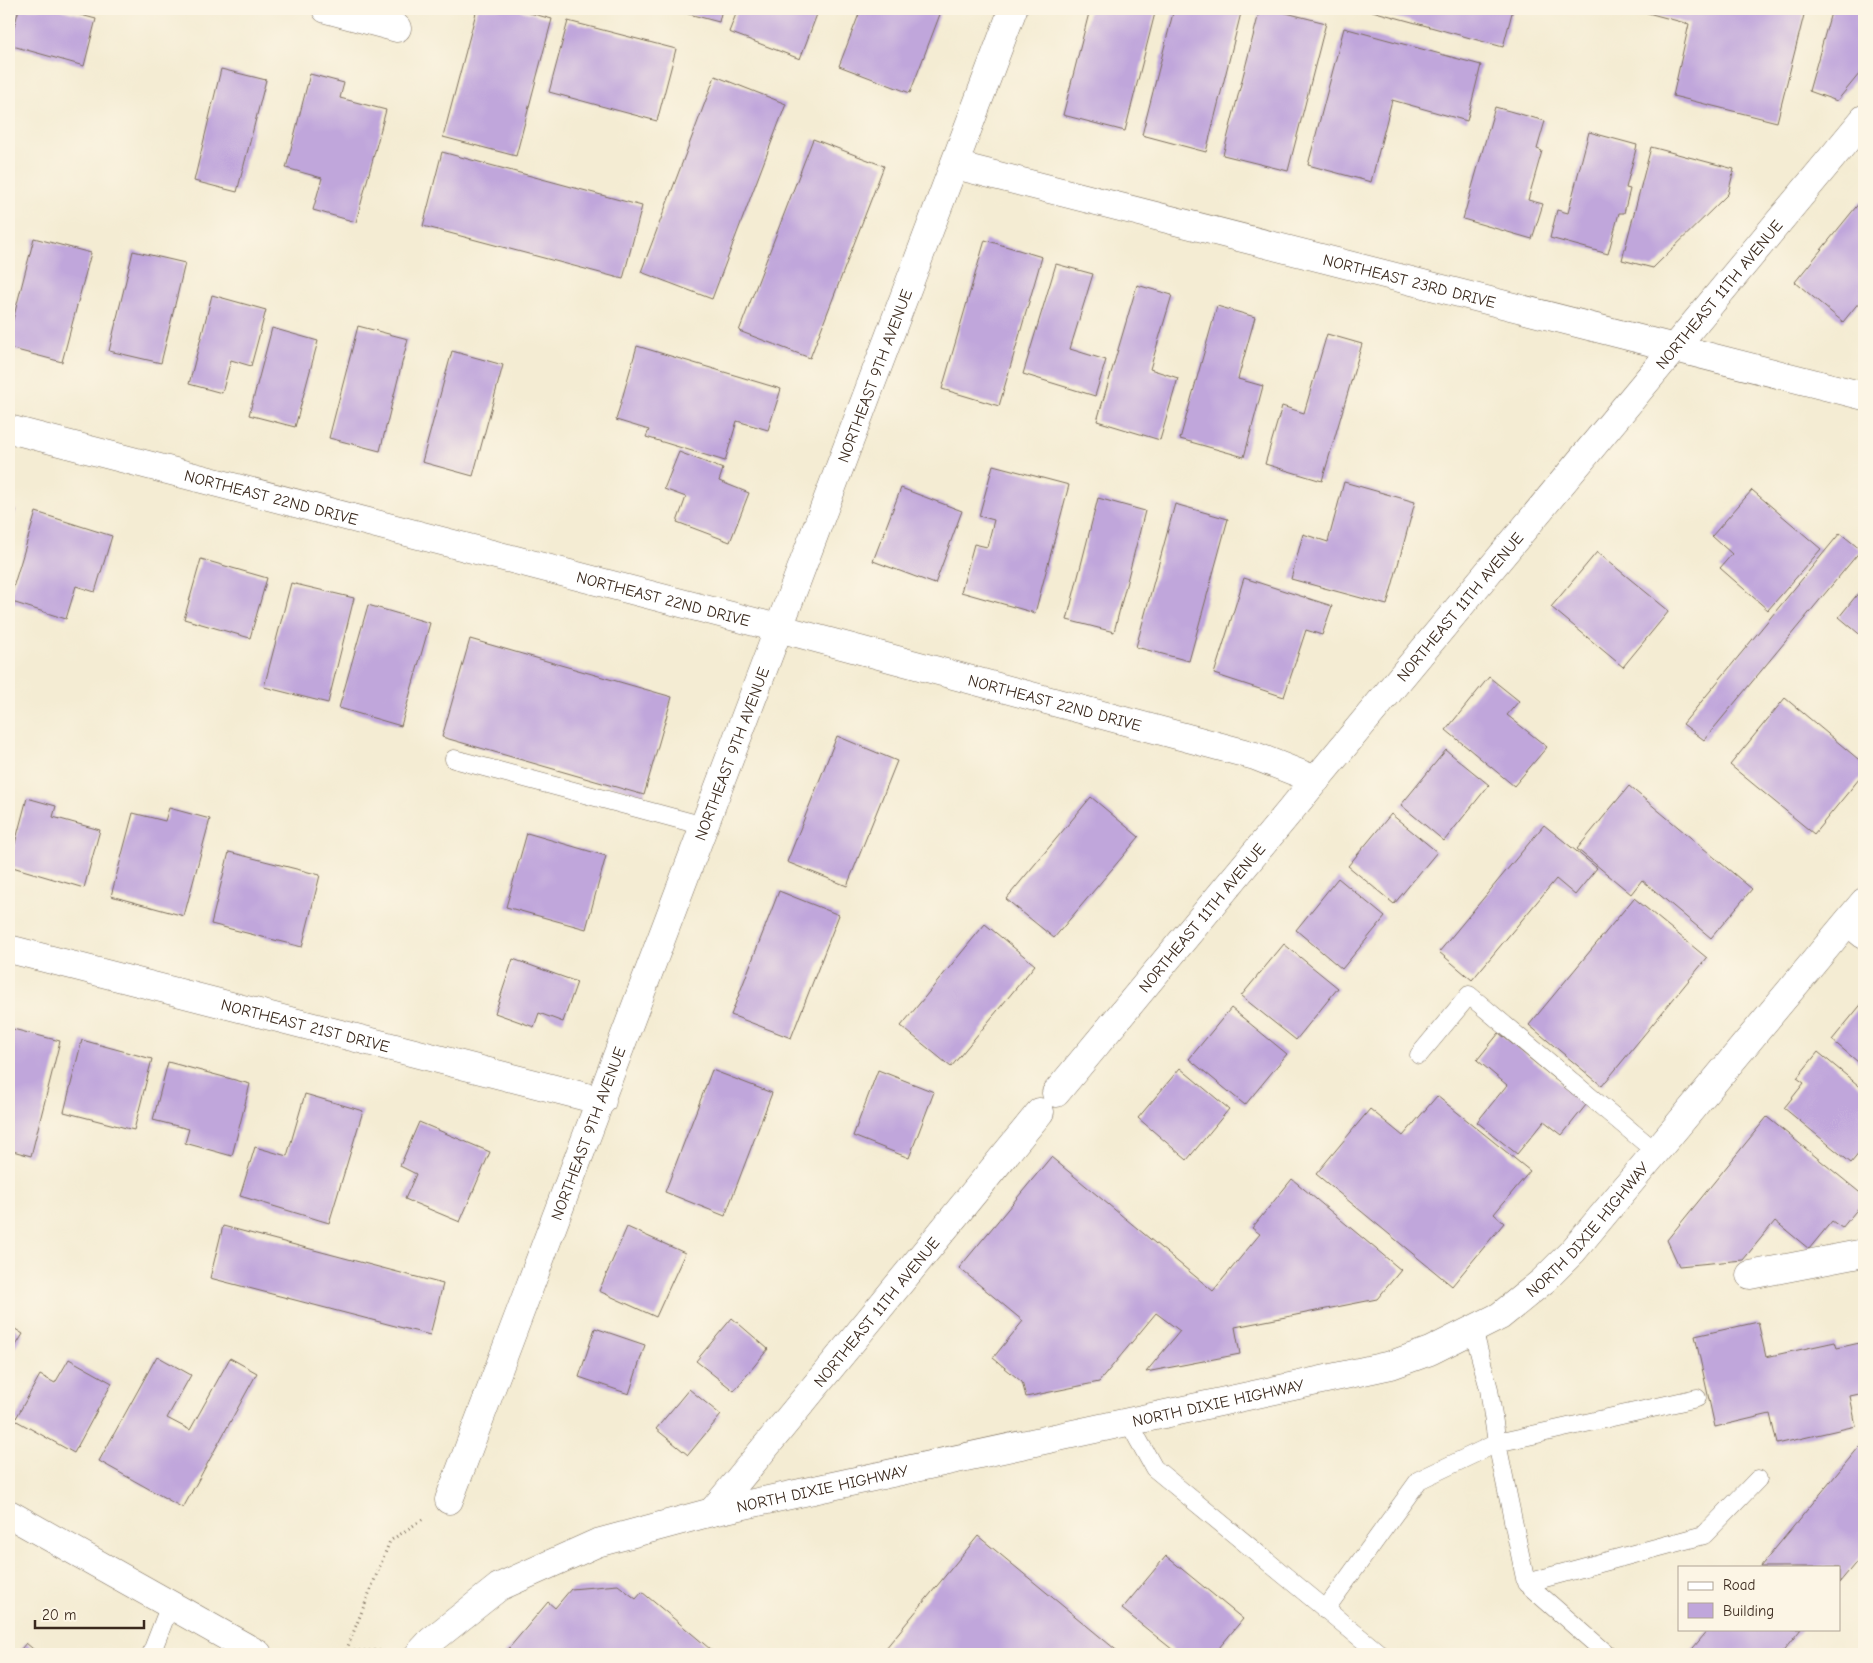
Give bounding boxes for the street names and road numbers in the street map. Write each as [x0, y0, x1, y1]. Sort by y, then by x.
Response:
street label: NORTHEAST 11TH AVENUE [1653, 216, 1787, 373]
street label: NORTHEAST 23RD DRIVE [1321, 251, 1498, 312]
street label: NORTHEAST 9TH AVENUE [834, 287, 916, 465]
street label: NORTHEAST 22ND DRIVE [182, 467, 360, 529]
street label: NORTHEAST 11TH AVENUE [1393, 529, 1527, 685]
street label: NORTHEAST 22ND DRIVE [574, 568, 752, 631]
street label: NORTHEAST 9TH AVENUE [691, 665, 773, 843]
street label: NORTHEAST 22ND DRIVE [966, 671, 1144, 735]
street label: NORTHEAST 11TH AVENUE [1135, 840, 1269, 996]
street label: NORTHEAST 21ST DRIVE [219, 996, 392, 1056]
street label: NORTHEAST 9TH AVENUE [548, 1044, 630, 1223]
street label: NORTH DIXIE HIGHWAY [1523, 1159, 1654, 1301]
street label: NORTHEAST 11TH AVENUE [810, 1234, 944, 1391]
street label: NORTH DIXIE HIGHWAY [1131, 1376, 1306, 1431]
street label: NORTH DIXIE HIGHWAY [735, 1462, 911, 1516]

